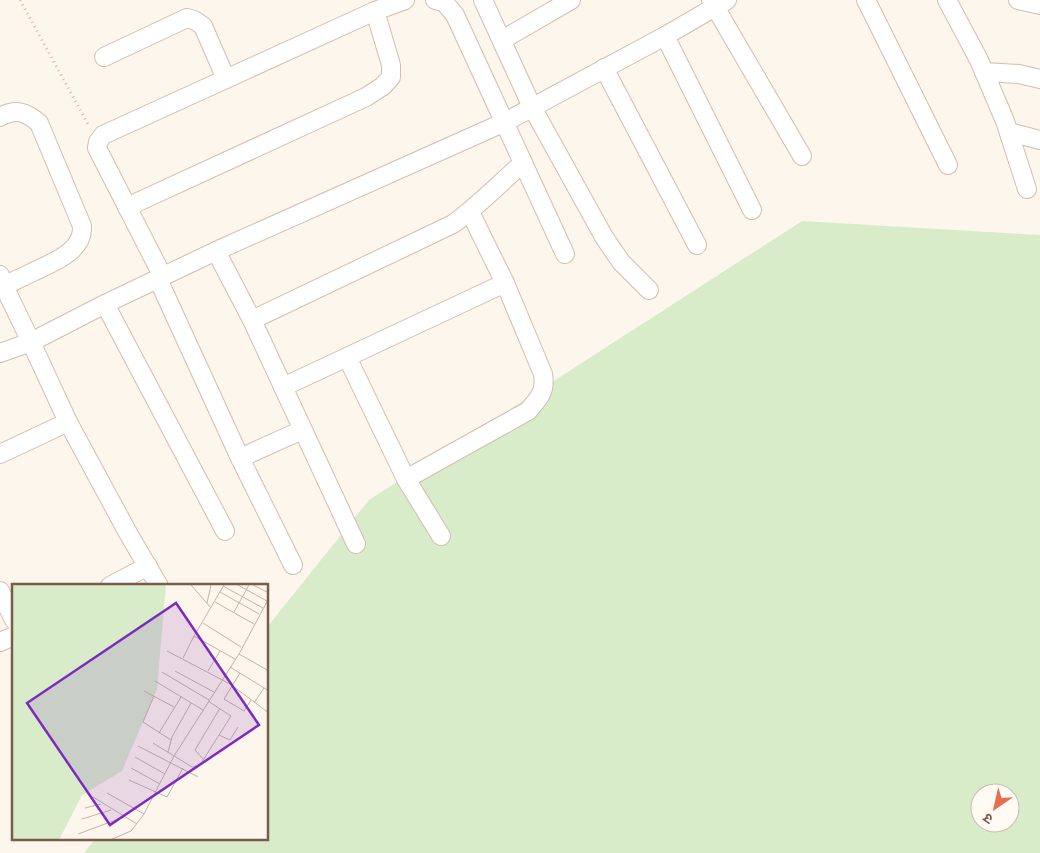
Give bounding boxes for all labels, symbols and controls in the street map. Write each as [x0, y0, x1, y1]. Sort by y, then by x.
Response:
inset map [12, 584, 269, 840]
north arrow [970, 783, 1020, 833]
text: उ [979, 809, 996, 829]

